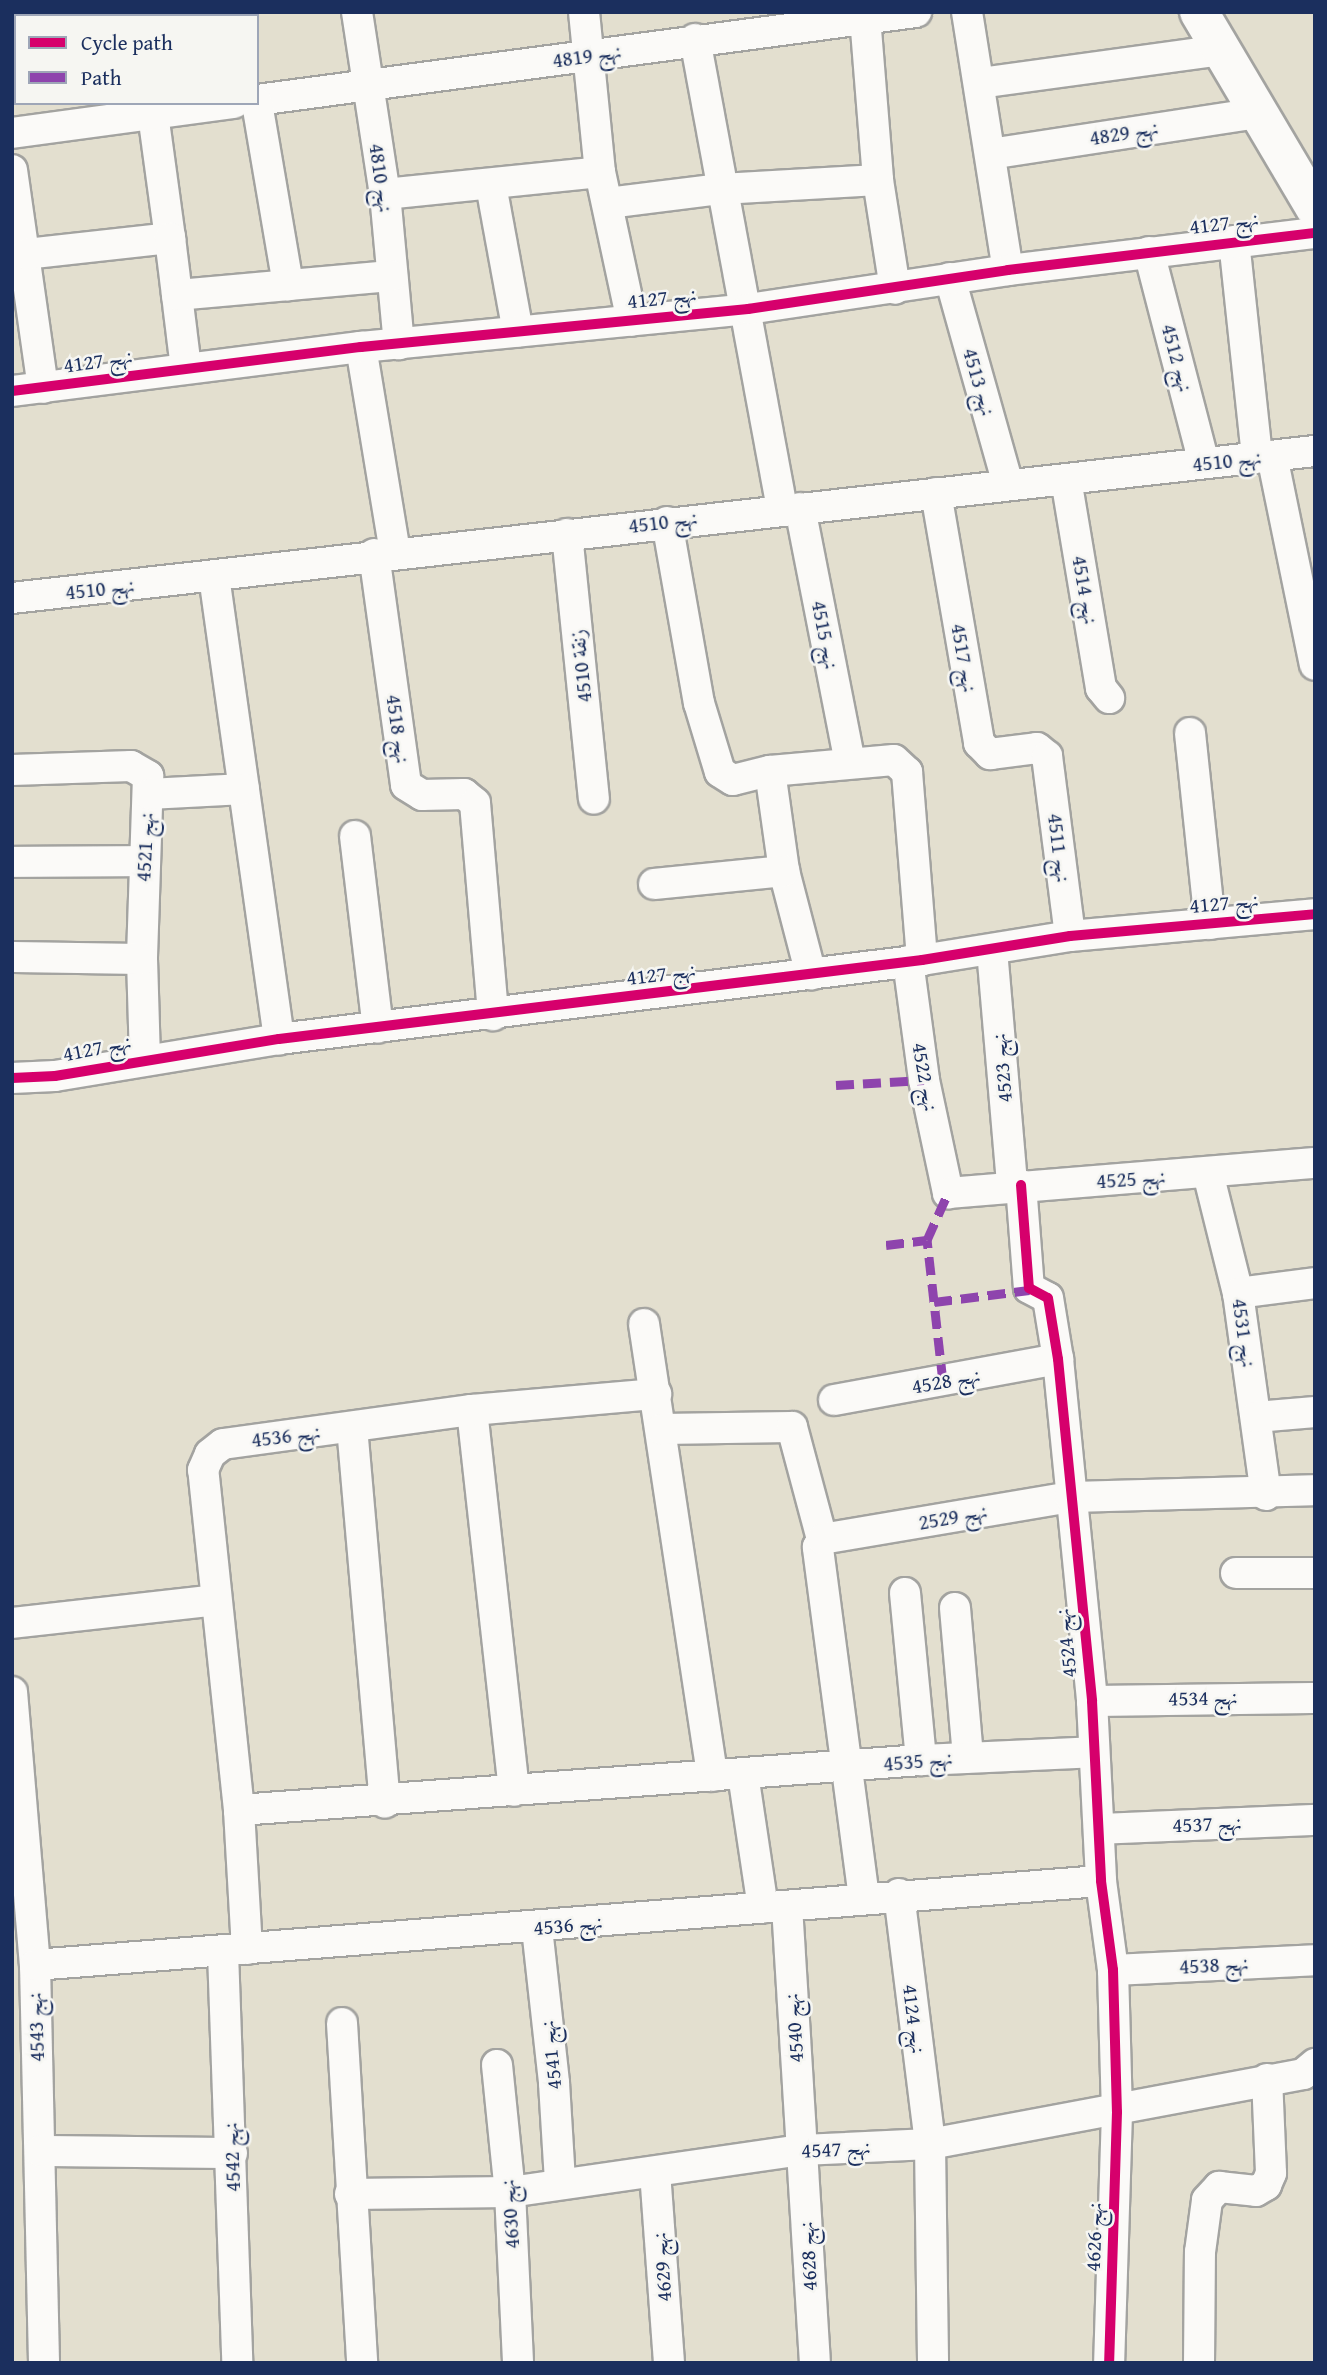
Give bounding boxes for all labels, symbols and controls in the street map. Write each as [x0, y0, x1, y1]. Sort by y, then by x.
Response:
legend [14, 14, 259, 105]
text: Cycle path [81, 27, 173, 58]
street label: نهج 4819 [551, 39, 623, 73]
text: Path [81, 62, 121, 93]
street label: نهج 4829 [1088, 115, 1160, 151]
street label: نهج 4810 [364, 142, 398, 214]
street label: نهج 4127 [1188, 206, 1260, 240]
street label: نهج 4127 [626, 282, 698, 314]
street label: نهج 4512 [1156, 321, 1198, 395]
street label: نهج 4127 [62, 344, 134, 378]
street label: نهج 4513 [957, 345, 1001, 419]
street label: نهج 4510 [1191, 445, 1263, 477]
street label: نهج 4510 [627, 505, 699, 539]
street label: نهج 4514 [1067, 554, 1103, 626]
street label: نهج 4510 [64, 573, 136, 605]
street label: نهج 4515 [806, 598, 844, 672]
street label: نهج 4517 [946, 622, 982, 694]
street label: زنقة 4510 [565, 628, 597, 704]
street label: نهج 4518 [381, 693, 415, 765]
street label: نهج 4521 [131, 812, 159, 882]
street label: نهج 4511 [1042, 812, 1076, 884]
street label: نهج 4127 [1188, 887, 1260, 919]
street label: نهج 4127 [625, 957, 697, 991]
street label: نهج 4127 [60, 1029, 134, 1067]
street label: نهج 4523 [986, 1032, 1018, 1104]
street label: نهج 4522 [907, 1041, 943, 1113]
street label: نهج 4525 [1095, 1164, 1167, 1194]
street label: نهج 4531 [1227, 1297, 1261, 1369]
street label: نهج 4528 [910, 1363, 982, 1399]
street label: نهج 4536 [250, 1419, 322, 1453]
street label: نهج 2529 [917, 1499, 989, 1535]
street label: نهج 4524 [1050, 1607, 1082, 1679]
street label: نهج 4534 [1168, 1685, 1238, 1711]
street label: نهج 4535 [882, 1745, 954, 1777]
street label: نهج 4537 [1172, 1810, 1242, 1838]
street label: نهج 4536 [532, 1909, 604, 1941]
street label: نهج 4538 [1179, 1951, 1249, 1979]
street label: نهج 4124 [897, 1983, 931, 2055]
street label: نهج 4543 [22, 1992, 50, 2062]
street label: نهج 4540 [779, 1992, 809, 2064]
street label: نهج 4541 [535, 2019, 567, 2091]
street label: نهج 4542 [218, 2122, 246, 2192]
street label: نهج 4547 [801, 2135, 871, 2163]
street label: نهج 4630 [495, 2178, 525, 2250]
street label: نهج 4626 [1080, 2202, 1108, 2272]
street label: نهج 4628 [794, 2221, 822, 2291]
street label: نهج 4629 [647, 2231, 677, 2303]

